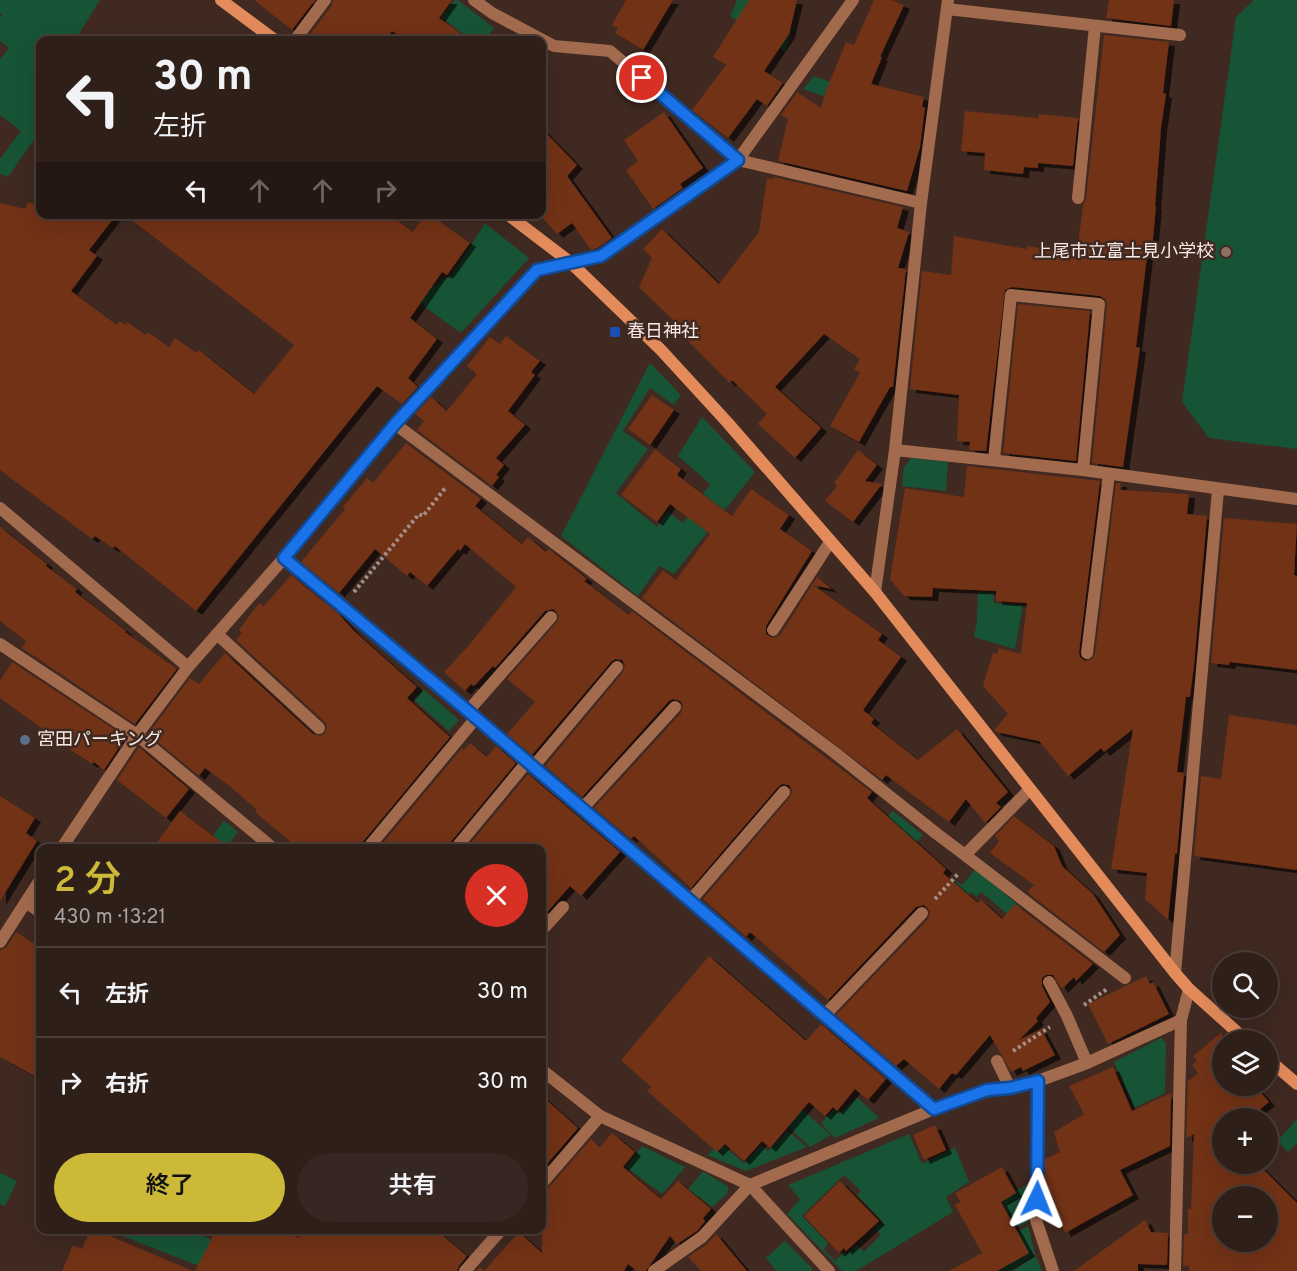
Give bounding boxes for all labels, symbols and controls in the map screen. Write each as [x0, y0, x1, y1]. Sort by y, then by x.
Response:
text: 30 m [153, 52, 252, 105]
pin [616, 52, 667, 103]
icon: left [54, 60, 132, 138]
icon: arrive [625, 61, 658, 94]
text: 左折 [153, 111, 207, 145]
icon: left [180, 174, 213, 207]
icon: ahead [243, 174, 276, 207]
icon: ahead [306, 174, 339, 207]
icon: right [369, 174, 402, 207]
place label: 上尾市立富士見小学校 [1034, 241, 1214, 264]
marker: 上尾市立富士見小学校 [1219, 245, 1233, 259]
place label: 春日神社 [627, 321, 699, 344]
marker: 春日神社 [608, 325, 622, 339]
place label: 宮田パーキング [37, 729, 162, 752]
marker: 宮田パーキング [18, 733, 32, 747]
text: 2 分 [54, 859, 121, 905]
button: close [465, 864, 528, 927]
text: 430 m · 13:21 [54, 905, 166, 931]
map controls [1212, 952, 1278, 1252]
button: search [1212, 952, 1278, 1018]
icon: left [54, 976, 87, 1009]
text: 30 m [477, 979, 528, 1006]
text: 左折 [105, 982, 149, 1009]
button: layers [1212, 1030, 1278, 1096]
icon: right [54, 1066, 87, 1099]
text: 30 m [477, 1069, 528, 1096]
text: 右折 [105, 1072, 149, 1099]
button: + [1212, 1108, 1278, 1174]
button: 終了 [54, 1153, 285, 1222]
button: 共有 [297, 1153, 528, 1222]
position arrow [1005, 1167, 1069, 1231]
button: − [1212, 1186, 1278, 1252]

